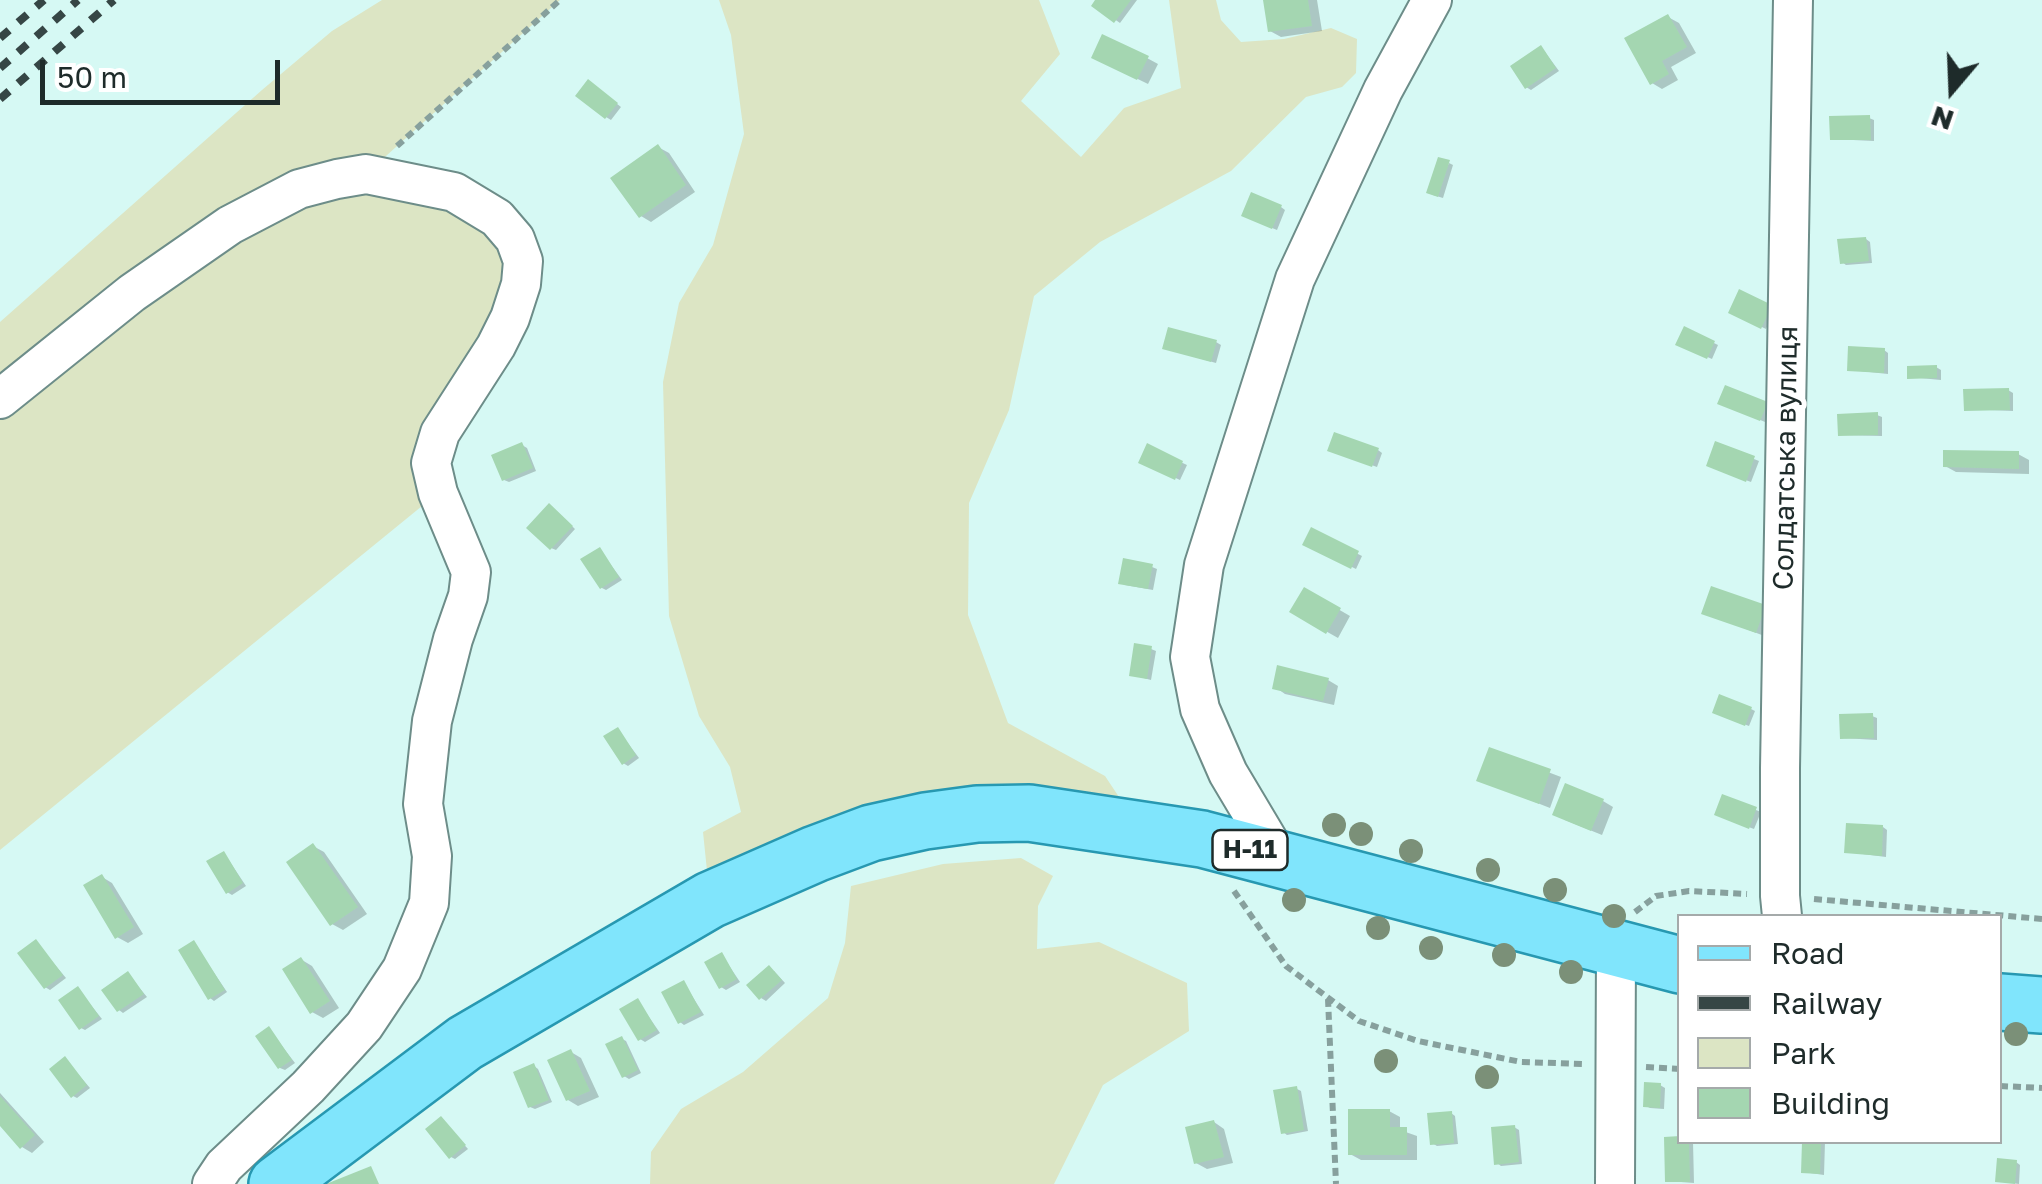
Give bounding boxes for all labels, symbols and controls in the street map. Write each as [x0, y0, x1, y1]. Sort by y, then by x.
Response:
scale bar [45, 40, 285, 102]
north arrow [1902, 40, 2002, 140]
text: 50 m [57, 59, 127, 95]
text: N [1927, 100, 1958, 138]
street label: Солдатська вулиця [1767, 326, 1805, 590]
road number: Н-11 [1212, 830, 1288, 870]
legend [1677, 914, 2002, 1144]
text: Road [1771, 935, 1845, 971]
text: Railway [1771, 985, 1882, 1021]
text: Park [1771, 1035, 1836, 1071]
text: Building [1771, 1085, 1890, 1121]

